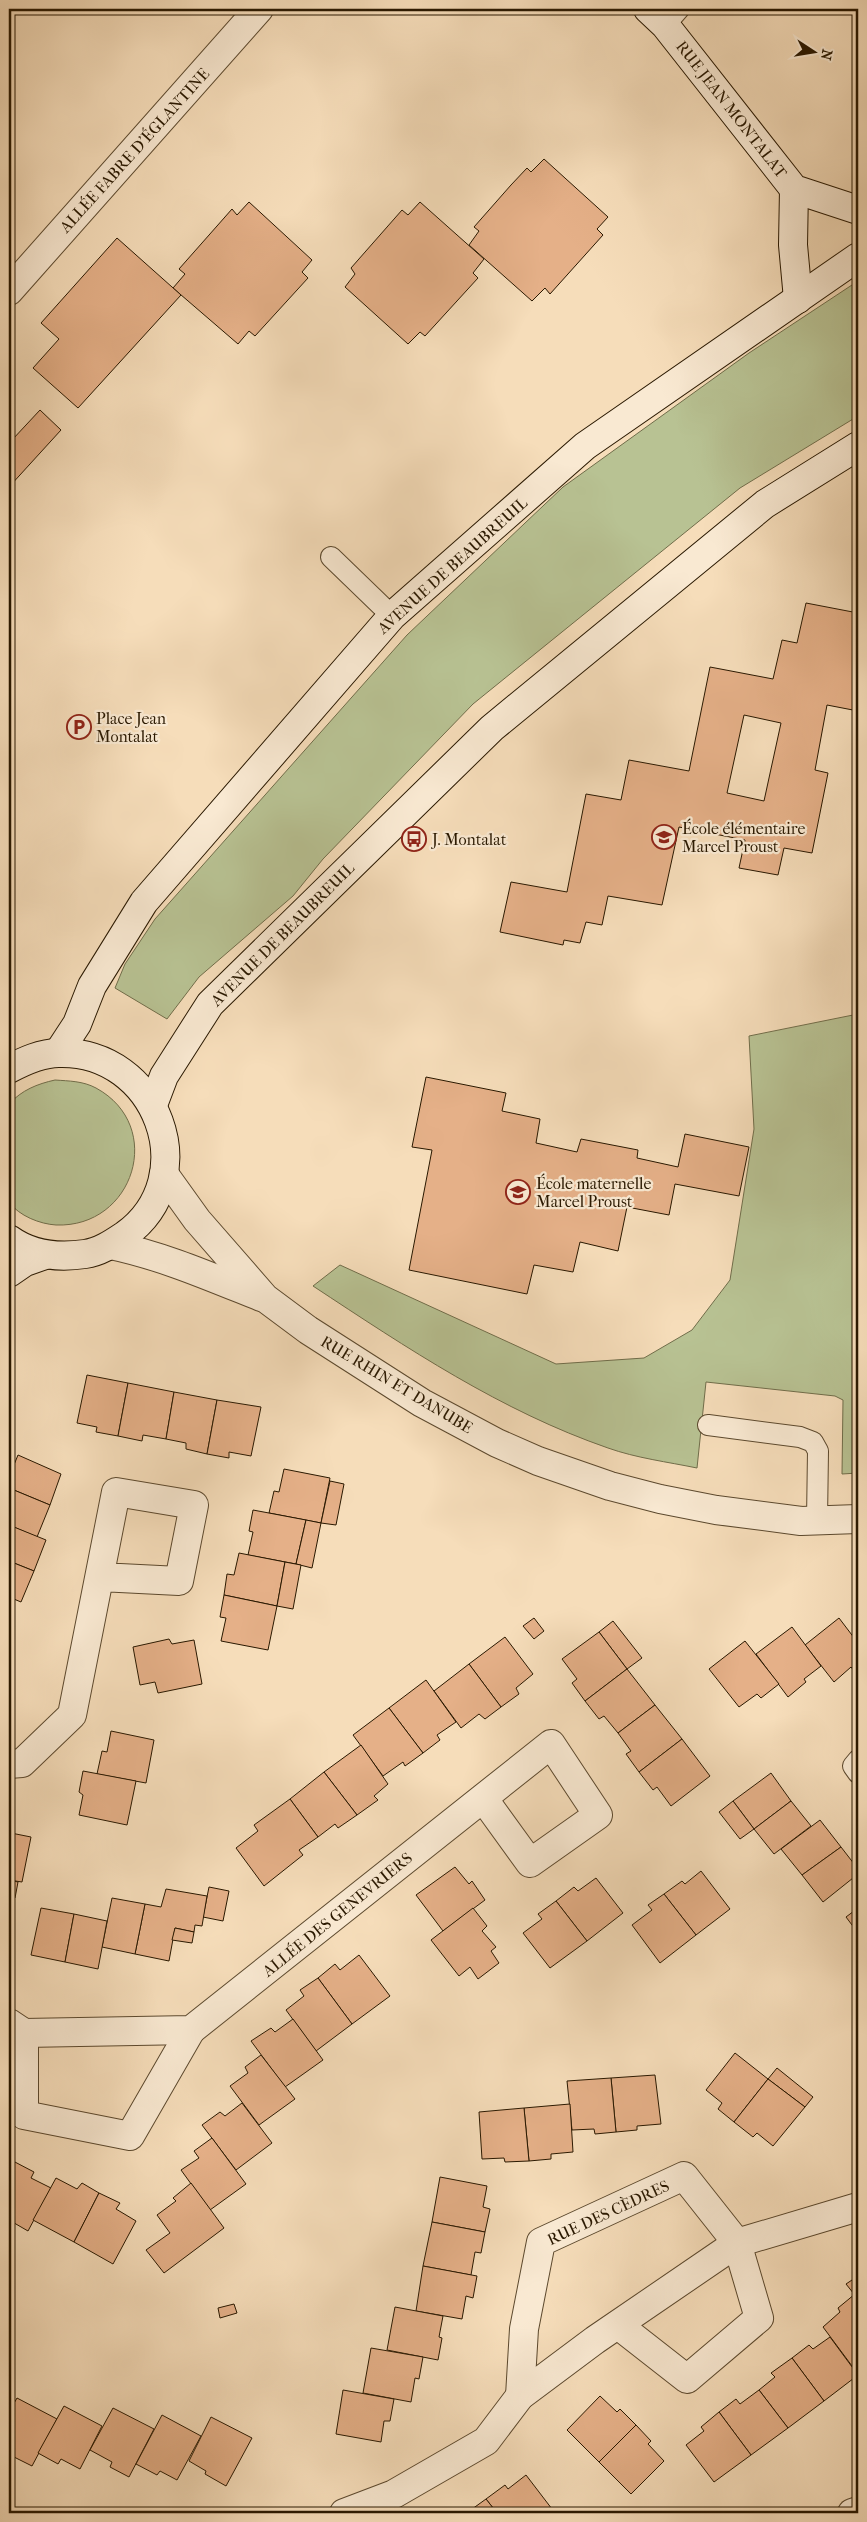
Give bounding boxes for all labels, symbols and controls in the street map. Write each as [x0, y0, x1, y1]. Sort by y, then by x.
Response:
north arrow [790, 28, 840, 78]
street label: RUE JEAN MONTALAT [672, 37, 791, 182]
text: N [817, 48, 836, 62]
street label: ALLÉE FABRE D'ÉGLANTINE [54, 63, 213, 237]
street label: AVENUE DE BEAUBREUIL [373, 493, 531, 638]
place label: Place Jean Montalat [96, 709, 167, 746]
parking icon: Place Jean Montalat [66, 714, 92, 740]
place label: École élémentaire Marcel Proust [682, 818, 805, 856]
school or university icon: École élémentaire Marcel Proust [651, 824, 677, 850]
bus stop icon: J. Montalat [401, 826, 427, 852]
place label: J. Montalat [430, 830, 507, 849]
street label: AVENUE DE BEAUBREUIL [206, 858, 358, 1011]
place label: École maternelle Marcel Proust [536, 1173, 651, 1211]
school or university icon: École maternelle Marcel Proust [505, 1179, 531, 1205]
street label: RUE RHIN ET DANUBE [317, 1332, 476, 1437]
street label: ALLÉE DES GENEVRIERS [257, 1847, 416, 1981]
street label: RUE DES CÈDRES [544, 2175, 672, 2249]

